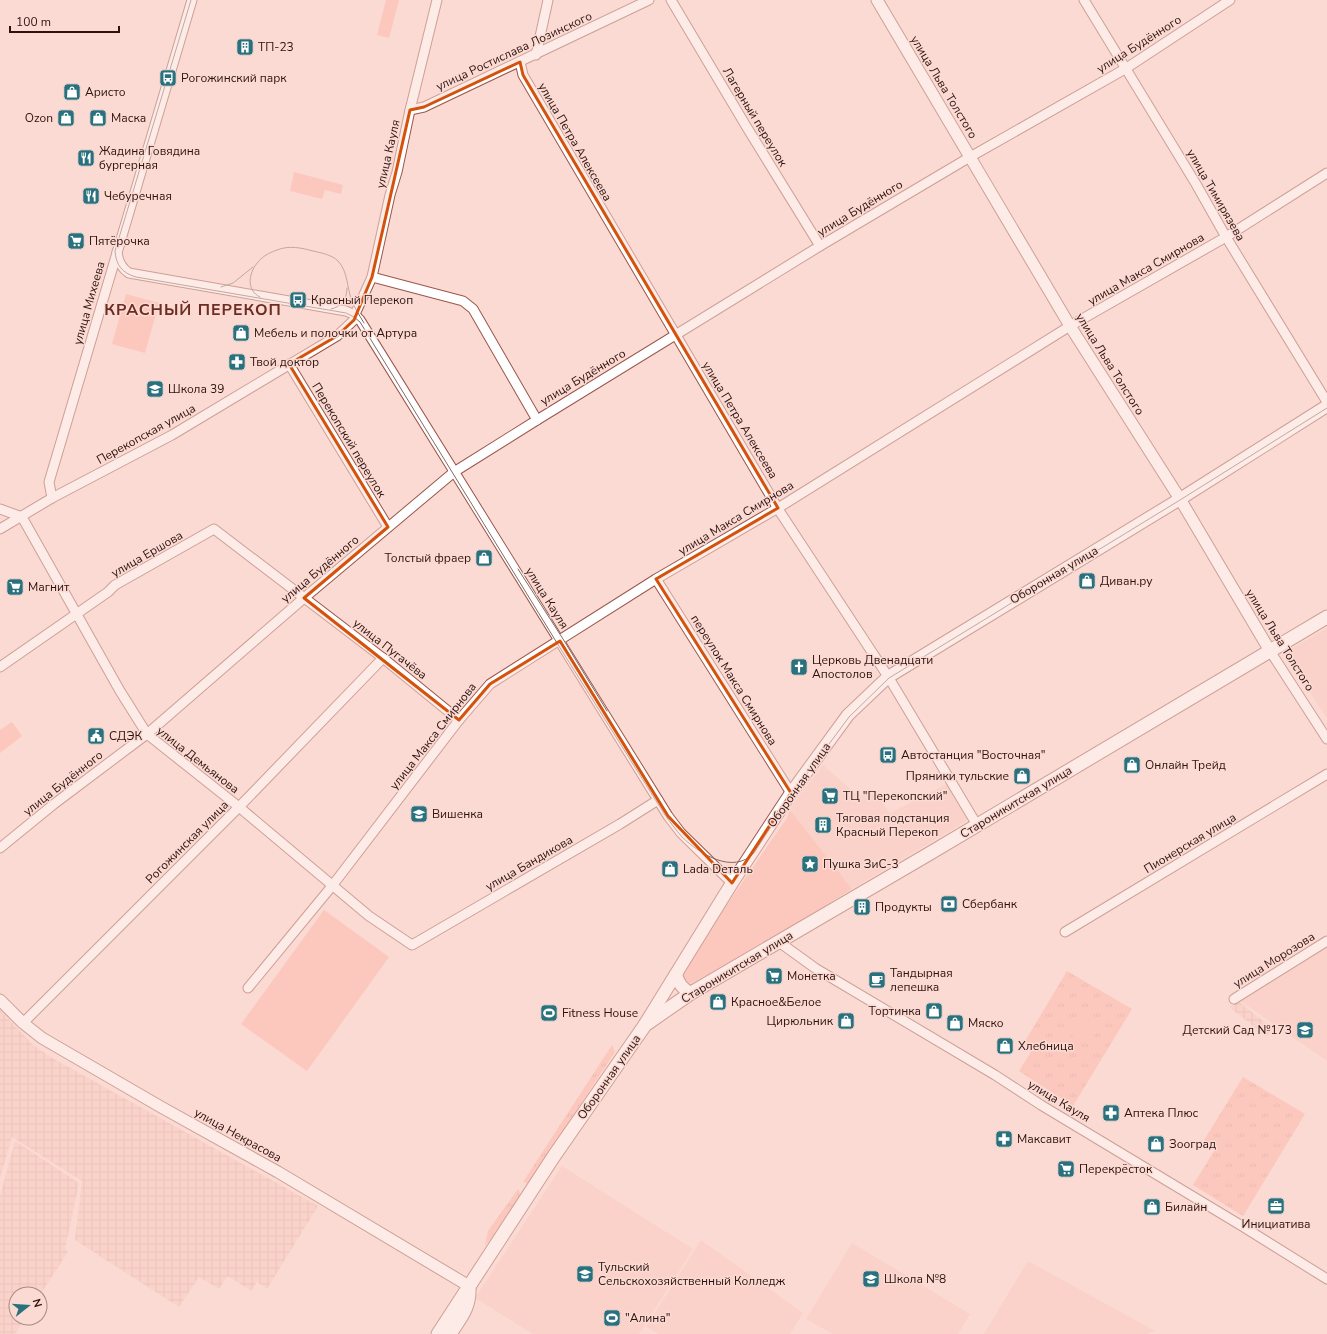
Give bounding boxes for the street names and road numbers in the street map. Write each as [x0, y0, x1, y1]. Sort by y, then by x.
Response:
street label: улица Ростислава Лозинского [433, 8, 595, 94]
street label: улица Будённого [1094, 11, 1185, 77]
street label: улица Льва Толстого [907, 32, 981, 142]
street label: Лагерный переулок [719, 64, 791, 170]
street label: улица Петра Алексеева [534, 80, 616, 204]
street label: улица Кауля [372, 118, 404, 190]
street label: улица Тимирязева [1183, 146, 1249, 244]
street label: улица Будённого [814, 176, 906, 240]
street label: улица Макса Смирнова [1085, 229, 1207, 309]
street label: улица Михеева [69, 259, 109, 347]
street label: улица Льва Толстого [1072, 310, 1148, 418]
street label: улица Будённого [537, 345, 629, 409]
street label: улица Петра Алексеева [699, 358, 781, 482]
street label: Перекопский переулок [308, 380, 390, 501]
street label: Перекопская улица [94, 400, 198, 468]
street label: улица Макса Смирнова [675, 477, 797, 559]
street label: улица Ершова [108, 527, 186, 581]
street label: улица Будённого [278, 532, 362, 606]
street label: Оборонная улица [1007, 542, 1101, 608]
street label: улица Кауля [522, 564, 572, 632]
street label: улица Льва Толстого [1242, 586, 1318, 694]
street label: переулок Макса Смирнова [687, 612, 781, 748]
street label: улица Пугачёва [350, 615, 430, 683]
street label: улица Макса Смирнова [386, 679, 480, 793]
street label: улица Демьянова [154, 723, 242, 797]
street label: Оборонная улица [764, 739, 834, 831]
street label: улица Будённого [20, 747, 106, 819]
street label: Староникитская улица [957, 762, 1075, 842]
street label: Рогожинская улица [142, 797, 232, 887]
street label: Пионерская улица [1141, 809, 1239, 877]
street label: улица Бандикова [482, 832, 576, 894]
street label: Староникитская улица [678, 927, 796, 1007]
street label: улица Морозова [1230, 928, 1318, 992]
street label: Оборонная улица [574, 1031, 644, 1123]
street label: улица Кауля [1025, 1076, 1093, 1126]
street label: улица Некрасова [191, 1104, 285, 1166]

